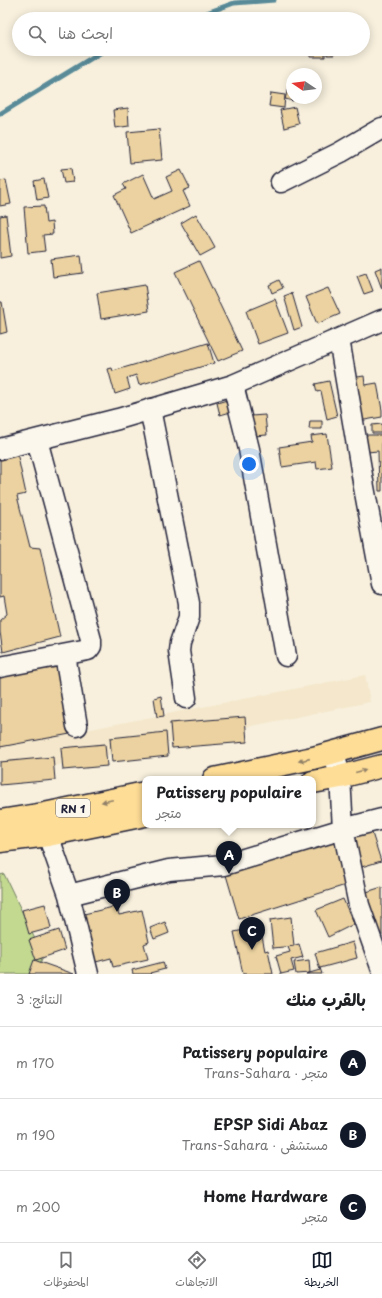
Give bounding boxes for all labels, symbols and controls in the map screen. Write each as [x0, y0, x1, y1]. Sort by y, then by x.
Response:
search box [12, 12, 370, 56]
text: ابحث هنا [58, 21, 113, 44]
icon: search [26, 23, 48, 45]
north arrow [286, 68, 322, 104]
your location [239, 454, 259, 474]
one-way arrow [298, 758, 310, 764]
one-way arrow [355, 768, 367, 774]
popup [142, 776, 316, 828]
text: Patissery populaire [156, 780, 302, 803]
road number: RN 1 [56, 799, 90, 817]
one-way arrow [101, 799, 113, 805]
text: متجر [156, 803, 182, 822]
pin: A [216, 841, 242, 874]
pin: B [104, 879, 130, 912]
pin: C [239, 917, 265, 950]
text: بالقرب منك [286, 986, 366, 1012]
text: النتائج: 3 [16, 989, 63, 1008]
text: Patissery populaire [182, 1040, 328, 1063]
text: 170 m [16, 1053, 54, 1072]
text: A [348, 1053, 358, 1072]
text: متجر · Trans-Sahara [204, 1063, 328, 1082]
text: EPSP Sidi Abaz [213, 1112, 328, 1135]
text: 190 m [16, 1125, 55, 1144]
text: B [349, 1125, 357, 1144]
text: مستشفى · Trans-Sahara [182, 1135, 328, 1154]
text: Home Hardware [203, 1184, 328, 1207]
text: 200 m [16, 1197, 60, 1216]
text: C [348, 1197, 358, 1216]
text: متجر [303, 1207, 328, 1226]
tab: المحفوظات [43, 1249, 89, 1292]
tab: الاتجاهات [175, 1249, 218, 1292]
tab: الخريطة [304, 1249, 339, 1292]

